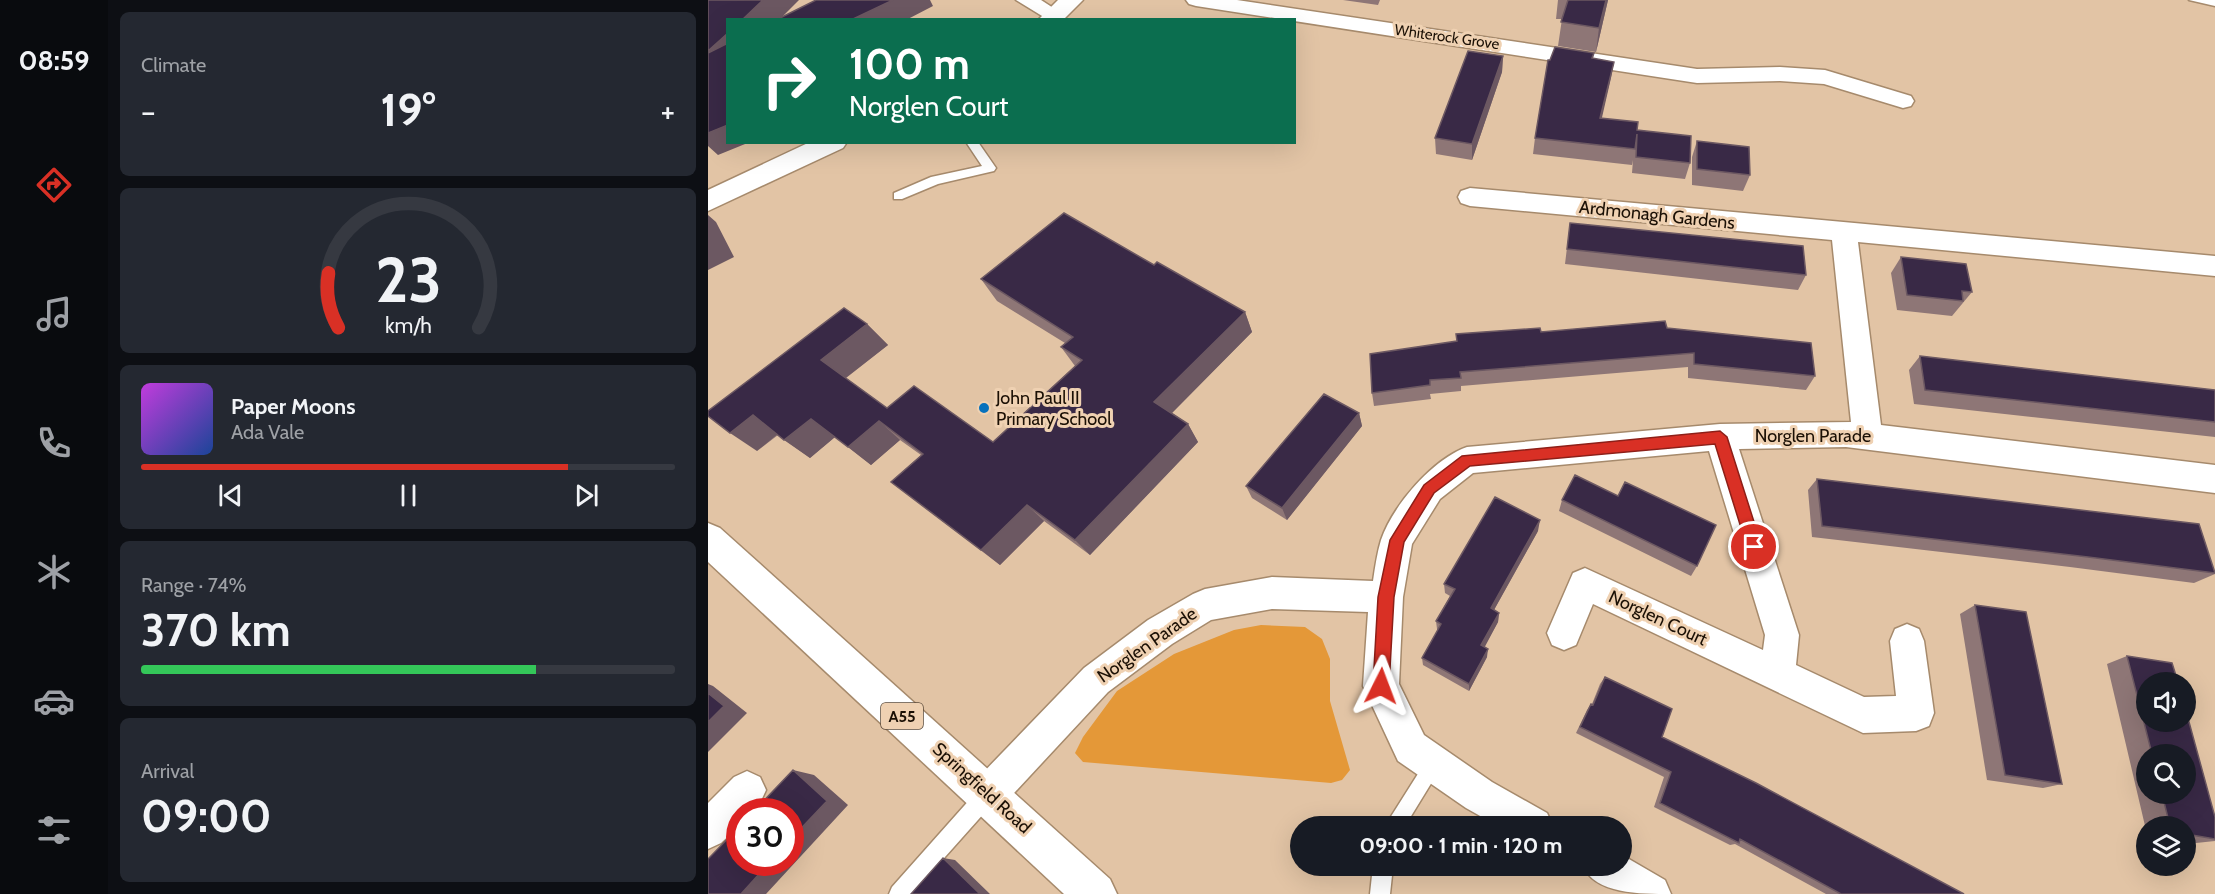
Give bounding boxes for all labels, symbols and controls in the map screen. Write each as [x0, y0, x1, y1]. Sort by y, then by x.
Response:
street label: Whiterock Grove [1394, 21, 1501, 53]
text: 100 m [849, 38, 970, 90]
icon: right [750, 42, 828, 120]
text: 08:59 [18, 44, 90, 77]
text: Climate [141, 53, 206, 77]
text: 19° [381, 83, 435, 137]
text: Norglen Court [849, 90, 1008, 123]
text: − [141, 91, 156, 131]
text: + [660, 91, 675, 131]
icon: directions [33, 164, 75, 206]
street label: Ardmonagh Gardens [1578, 196, 1736, 234]
text: 23 [375, 242, 441, 318]
icon: music [33, 293, 75, 335]
text: km/h [385, 312, 431, 338]
place label: John Paul II Primary School [995, 387, 1112, 430]
text: Paper Moons [231, 393, 355, 420]
marker: John Paul II Primary School [977, 401, 991, 415]
text: Ada Vale [231, 420, 304, 444]
icon: phone [33, 422, 75, 464]
street label: Norglen Parade [1755, 425, 1871, 447]
icon: previous [214, 479, 247, 512]
icon: pause [392, 479, 425, 512]
icon: next [570, 479, 603, 512]
pin [1728, 521, 1779, 572]
icon: arrive [1737, 530, 1770, 563]
icon: climate [33, 551, 75, 593]
text: Range · 74% [141, 573, 247, 597]
street label: Norglen Court [1605, 586, 1711, 650]
text: 370 km [141, 603, 291, 657]
street label: Norglen Parade [1093, 603, 1201, 687]
position arrow [1349, 654, 1413, 718]
map controls [2136, 672, 2196, 876]
button: sound [2136, 672, 2196, 732]
icon: car [33, 680, 75, 722]
road number: A55 [881, 703, 923, 729]
street label: Springfield Road [928, 738, 1036, 838]
button: search [2136, 744, 2196, 804]
text: Arrival [141, 759, 194, 783]
text: 09:00 [141, 789, 272, 843]
speed limit sign: 30 [726, 798, 804, 876]
icon: filters [33, 809, 75, 851]
button: layers [2136, 816, 2196, 876]
text: 09:00 · 1 min · 120 m [1360, 832, 1562, 859]

